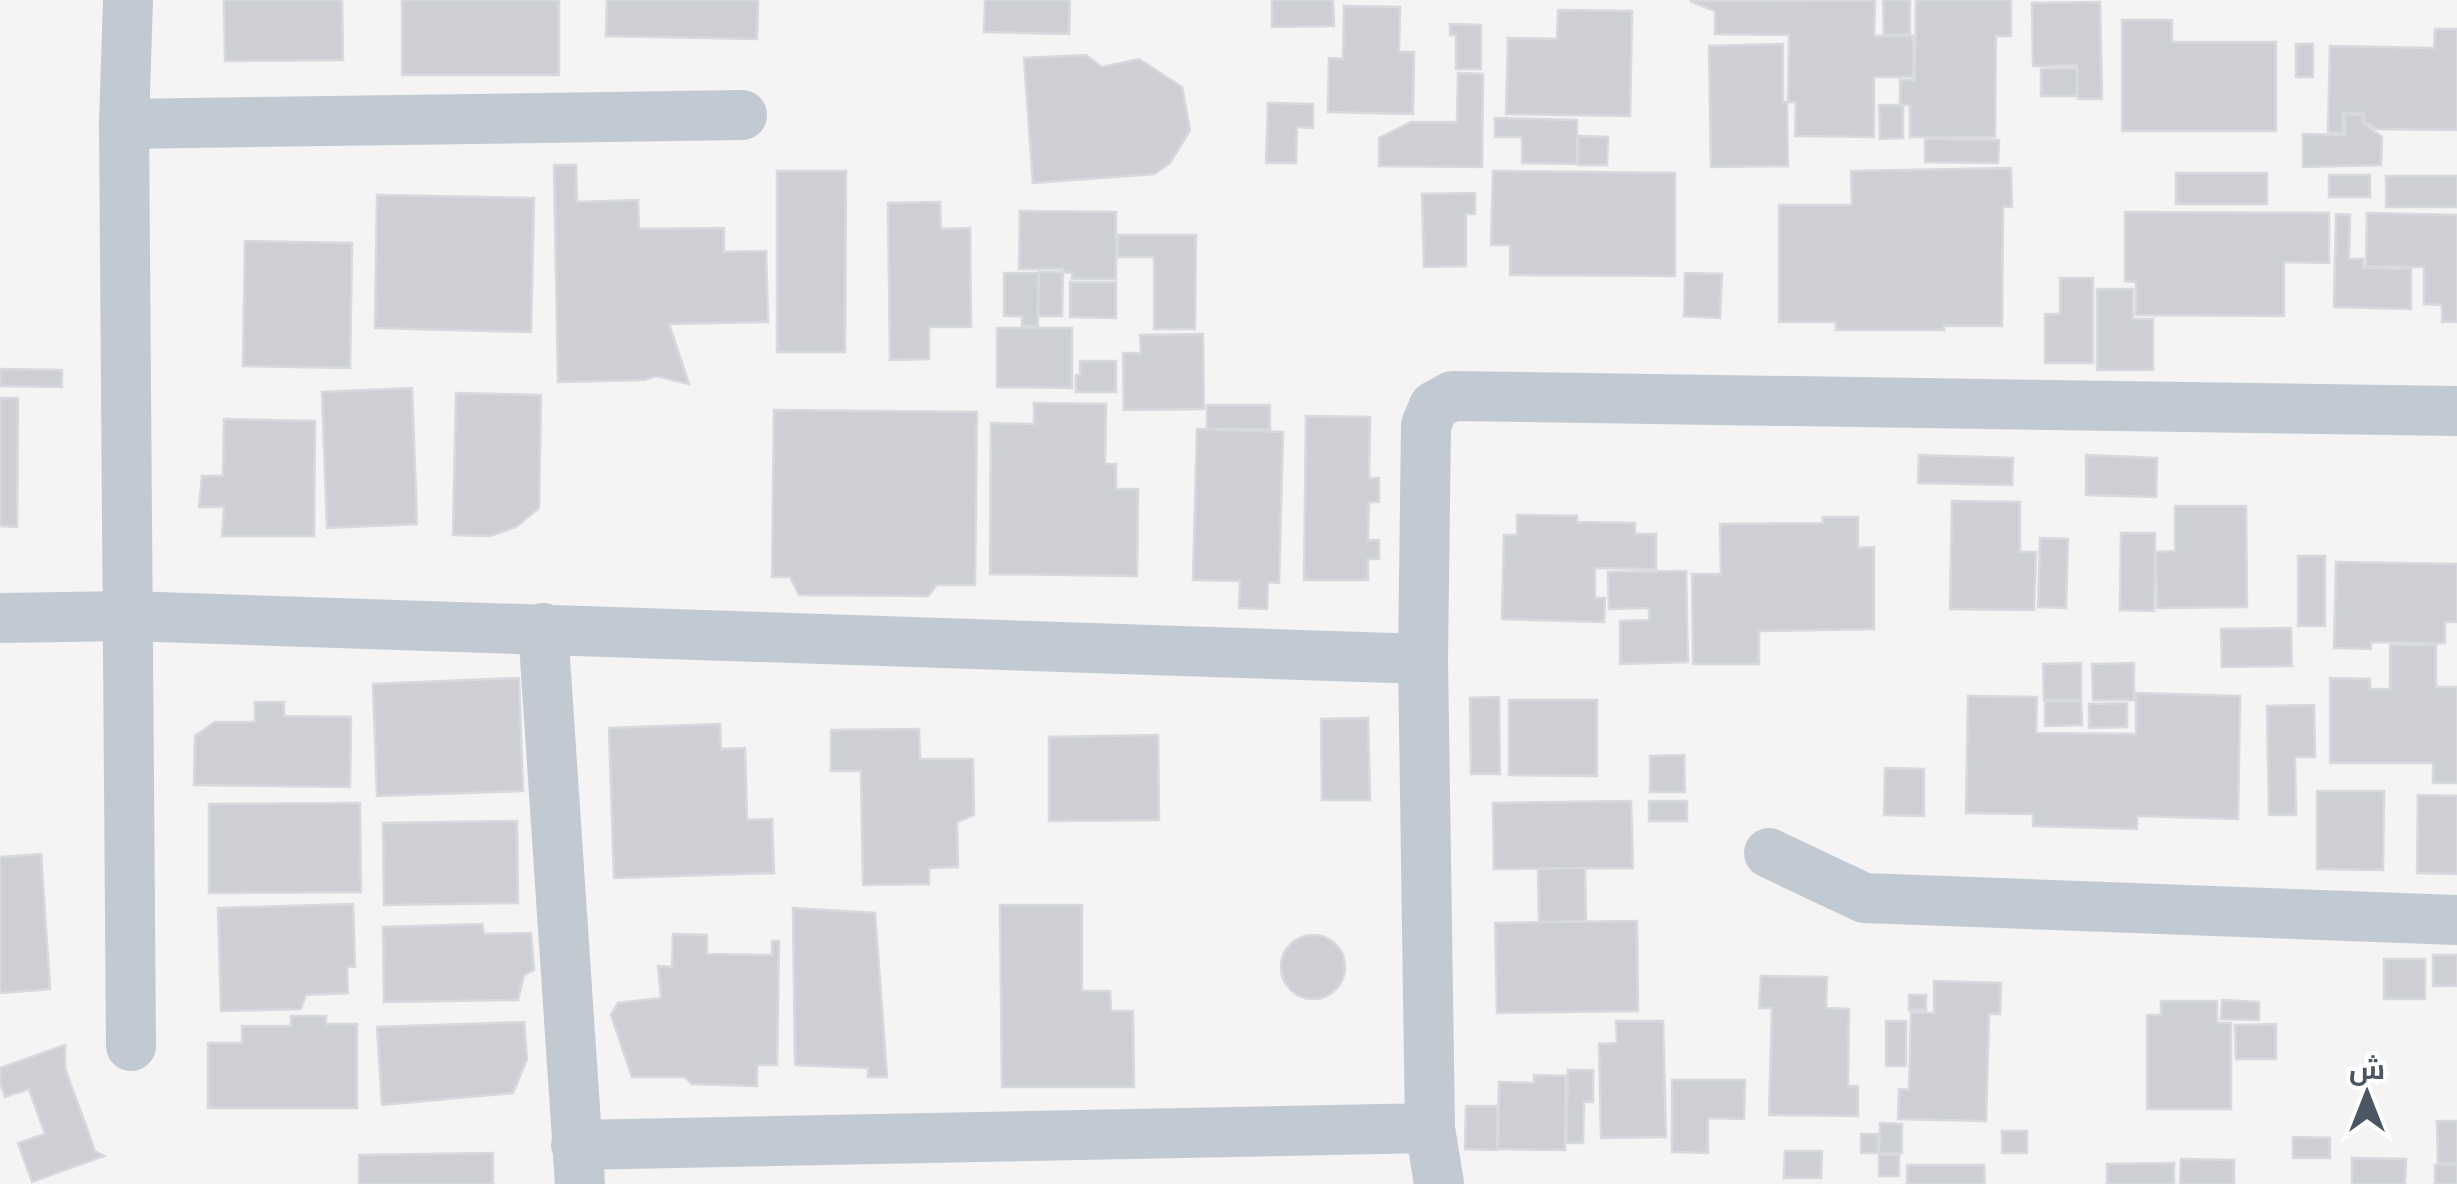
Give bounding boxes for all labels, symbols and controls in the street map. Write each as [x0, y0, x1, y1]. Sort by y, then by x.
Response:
north arrow [2317, 1044, 2417, 1144]
text: ش [2349, 1050, 2385, 1087]

